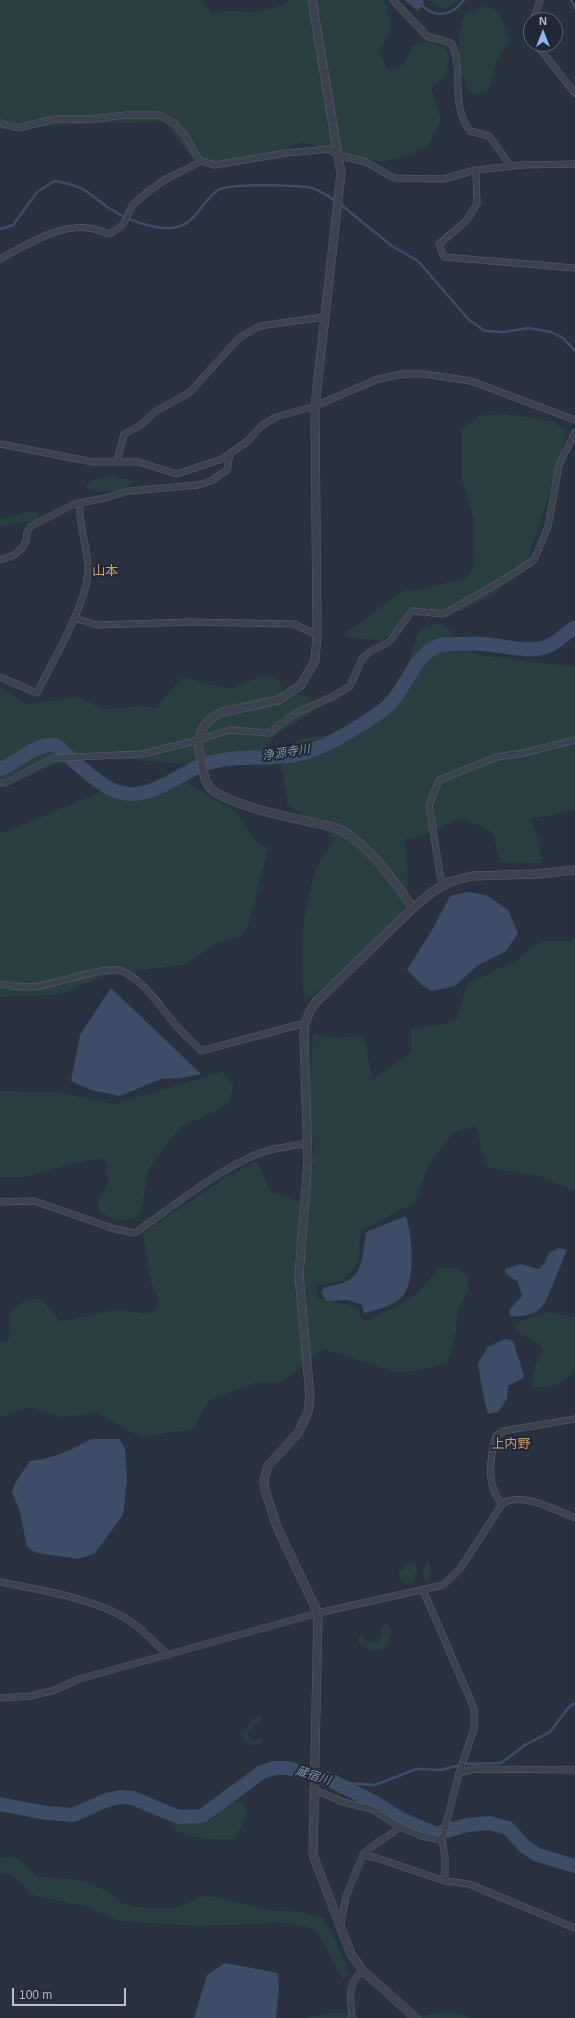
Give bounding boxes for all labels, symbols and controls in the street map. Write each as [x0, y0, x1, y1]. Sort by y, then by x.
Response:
north arrow [523, 12, 563, 52]
text: N [539, 15, 547, 27]
district label: 山本 [92, 563, 118, 579]
water label: 浄源寺川 [261, 742, 311, 764]
district label: 上内野 [492, 1436, 530, 1452]
water label: 蔵宿川 [294, 1764, 332, 1788]
scale bar [14, 1980, 128, 2006]
text: 100 m [19, 1988, 52, 2002]

